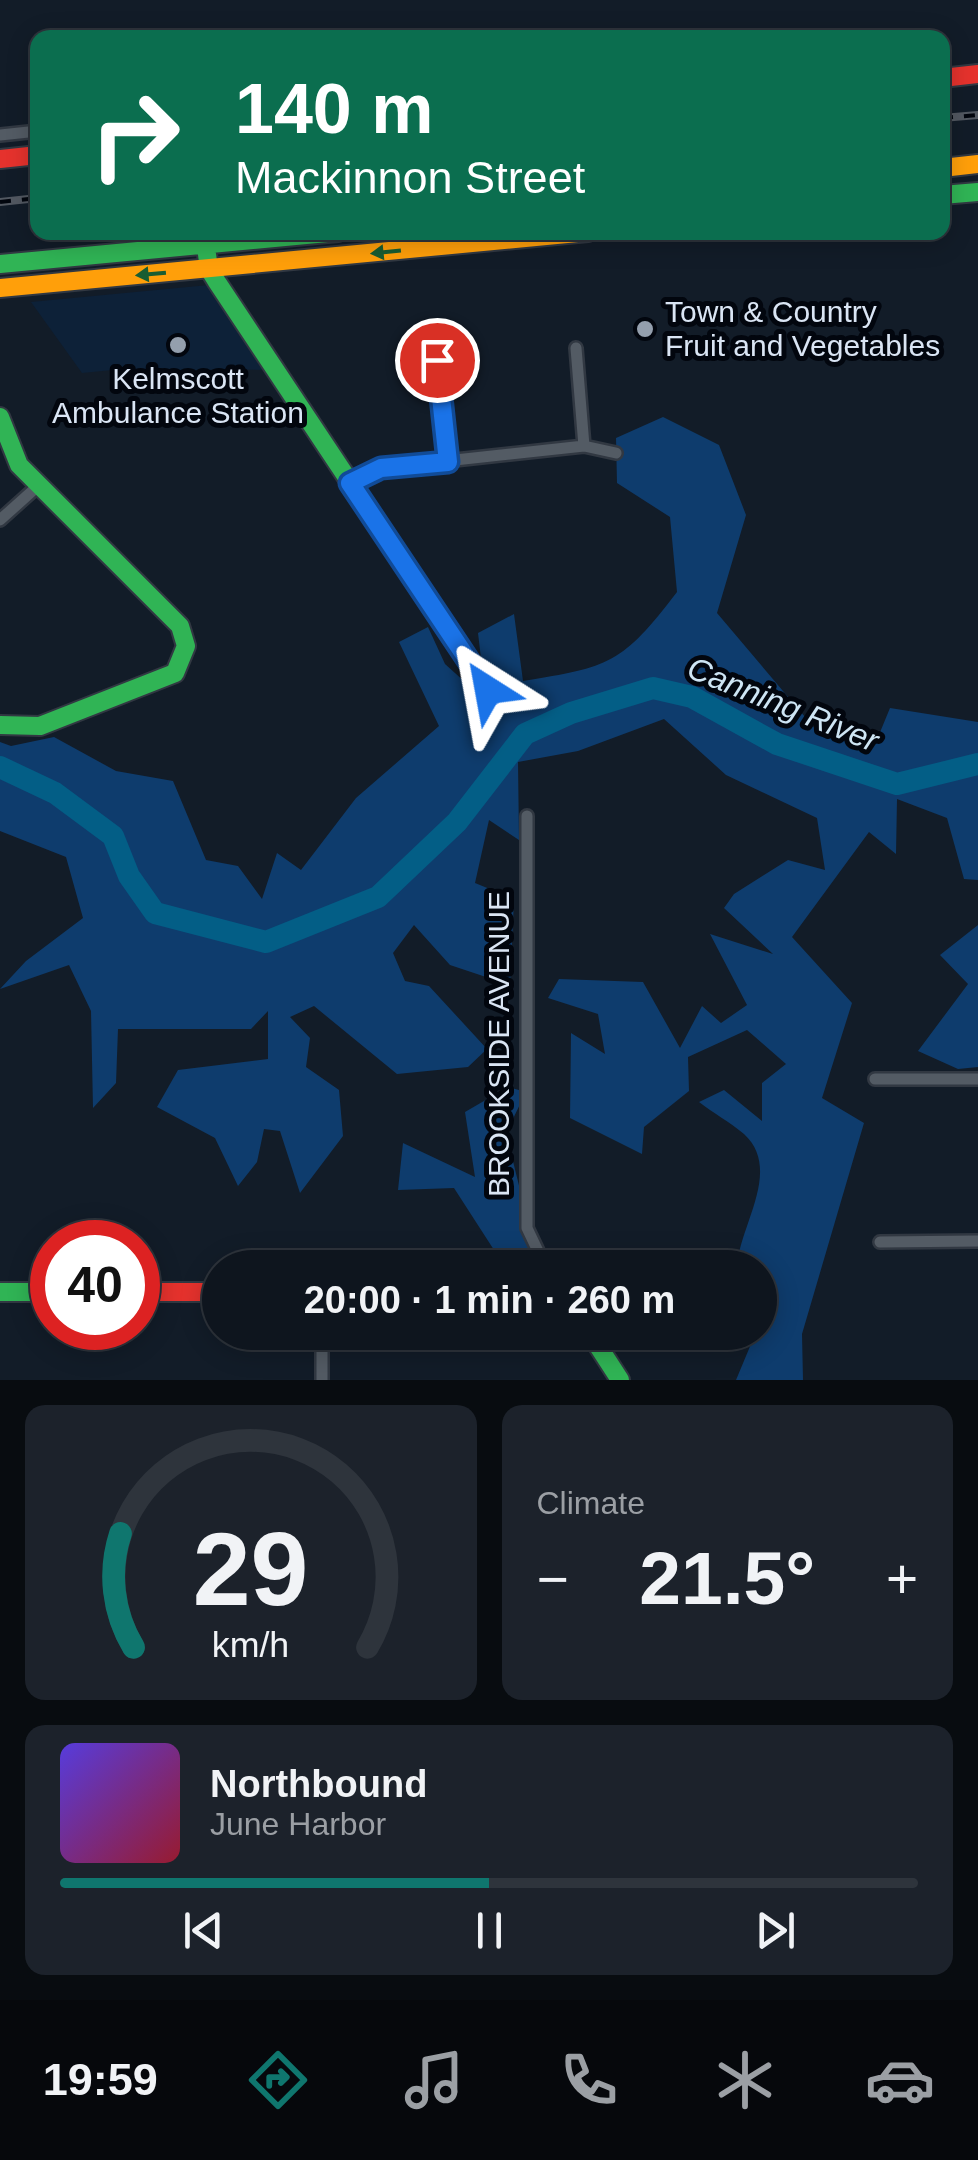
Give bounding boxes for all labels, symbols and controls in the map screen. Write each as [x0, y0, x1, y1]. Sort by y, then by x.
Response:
icon: right [70, 70, 200, 200]
text: 140 m [235, 70, 433, 148]
text: Mackinnon Street [235, 152, 585, 203]
one-way arrow [370, 244, 402, 260]
one-way arrow [135, 267, 167, 283]
place label: Town & Country Fruit and Vegetables [665, 295, 940, 362]
pin [395, 318, 480, 403]
marker: Town & Country Fruit and Vegetables [634, 318, 656, 340]
icon: arrive [410, 333, 465, 388]
marker: Kelmscott Ambulance Station [167, 334, 189, 356]
place label: Kelmscott Ambulance Station [52, 362, 304, 429]
position arrow [436, 638, 540, 742]
water label: Canning River [682, 649, 885, 759]
street label: BROOKSIDE AVENUE [482, 891, 515, 1197]
speed limit sign: 40 [30, 1220, 160, 1350]
text: 20:00 · 1 min · 260 m [304, 1279, 675, 1321]
text: Climate [537, 1485, 645, 1521]
text: 29 [193, 1511, 309, 1627]
text: 21.5° [639, 1536, 815, 1620]
text: − [537, 1548, 569, 1610]
text: + [886, 1548, 918, 1610]
text: km/h [212, 1625, 289, 1665]
text: Northbound [210, 1763, 427, 1805]
text: June Harbor [210, 1806, 386, 1842]
icon: previous [176, 1903, 231, 1958]
icon: pause [462, 1903, 517, 1958]
icon: next [748, 1903, 803, 1958]
icon: directions [243, 2045, 313, 2115]
icon: music [399, 2045, 469, 2115]
icon: phone [554, 2045, 624, 2115]
icon: climate [710, 2045, 780, 2115]
icon: car [865, 2045, 935, 2115]
text: 19:59 [43, 2054, 158, 2105]

